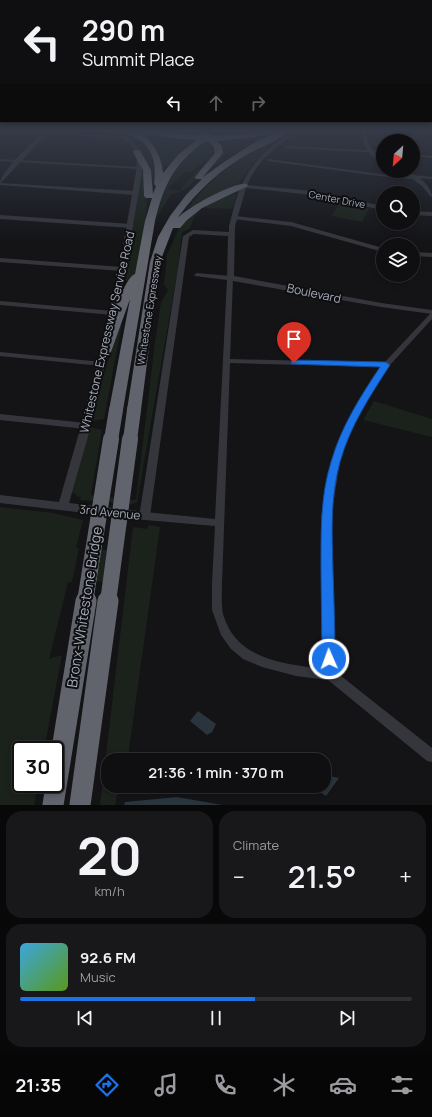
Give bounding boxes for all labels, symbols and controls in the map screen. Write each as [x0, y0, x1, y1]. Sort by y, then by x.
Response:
text: 290 m [82, 11, 165, 49]
icon: left [16, 16, 68, 68]
text: Summit Place [82, 47, 195, 71]
icon: left [163, 92, 185, 114]
icon: ahead [205, 92, 227, 114]
icon: right [247, 92, 269, 114]
north arrow [376, 134, 420, 178]
map controls [376, 134, 420, 282]
button: search [376, 186, 420, 230]
street label: Center Drive [307, 187, 367, 211]
street label: Whitestone Expressway Service Road [75, 229, 139, 435]
button: layers [376, 238, 420, 282]
street label: Whitestone Expressway [133, 254, 165, 366]
street label: Boulevard [285, 279, 343, 307]
pin [277, 322, 311, 363]
icon: arrive [283, 328, 305, 350]
street label: 3rd Avenue [79, 500, 141, 524]
street label: Bronx-Whitestone Bridge [62, 525, 106, 689]
position arrow [308, 638, 350, 680]
speed limit sign: 30 [12, 741, 64, 793]
text: 21:36 · 1 min · 370 m [148, 762, 284, 783]
text: 20 [77, 820, 142, 891]
text: Climate [233, 836, 279, 854]
text: 21.5° [288, 856, 356, 897]
text: − [233, 862, 245, 892]
text: + [399, 862, 412, 892]
text: km/h [94, 882, 125, 900]
text: 92.6 FM [80, 947, 136, 968]
text: Music [80, 968, 116, 986]
icon: previous [74, 1007, 96, 1029]
icon: pause [205, 1007, 227, 1029]
icon: next [336, 1007, 358, 1029]
icon: directions [93, 1071, 121, 1099]
icon: music [152, 1071, 180, 1099]
icon: phone [211, 1071, 239, 1099]
icon: climate [270, 1071, 298, 1099]
icon: car [329, 1071, 357, 1099]
icon: filters [388, 1071, 416, 1099]
text: 21:35 [16, 1073, 61, 1097]

